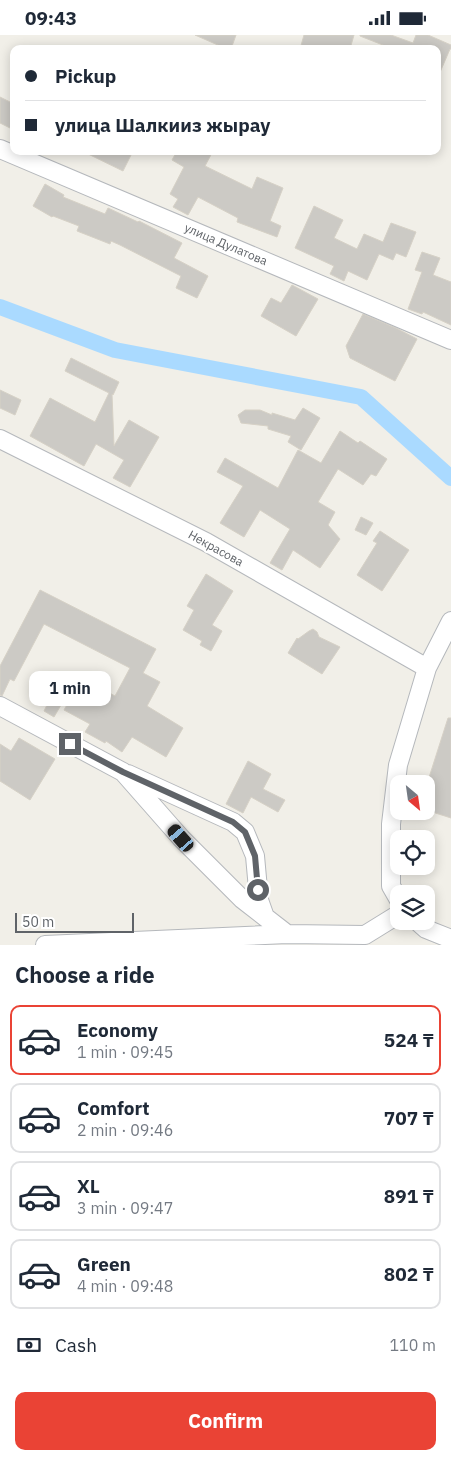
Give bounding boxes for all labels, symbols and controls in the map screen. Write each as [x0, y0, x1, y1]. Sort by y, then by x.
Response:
text: 09:43 [25, 6, 77, 30]
text: Pickup [55, 64, 116, 88]
text: улица Шалкииз жырау [55, 113, 271, 137]
street label: улица Дулатова [182, 220, 270, 268]
street label: Некрасова [186, 527, 247, 570]
callout: 1 min [29, 671, 111, 707]
text: 1 min [49, 678, 91, 698]
route end [59, 733, 81, 755]
north arrow [390, 775, 435, 820]
map controls [390, 775, 435, 930]
car [165, 822, 196, 854]
button: locate [390, 830, 435, 875]
route start [247, 879, 269, 901]
button: layers [390, 885, 435, 930]
scale bar [15, 910, 134, 933]
text: 50 m [22, 913, 54, 931]
text: Choose a ride [15, 960, 155, 989]
icon: car [17, 1018, 62, 1063]
text: Economy [77, 1018, 158, 1042]
text: 524 ₸ [384, 1028, 434, 1052]
text: 1 min · 09:45 [77, 1042, 173, 1062]
icon: car [17, 1096, 62, 1141]
text: Comfort [77, 1096, 150, 1120]
text: 707 ₸ [384, 1106, 434, 1130]
text: 2 min · 09:46 [77, 1120, 173, 1140]
icon: car [17, 1174, 62, 1219]
text: XL [77, 1174, 100, 1198]
text: 891 ₸ [384, 1184, 434, 1208]
text: 3 min · 09:47 [77, 1198, 173, 1218]
icon: car [17, 1252, 62, 1297]
text: Green [77, 1252, 131, 1276]
text: 802 ₸ [384, 1262, 434, 1286]
text: 4 min · 09:48 [77, 1276, 173, 1296]
icon: cash [15, 1331, 43, 1359]
text: Cash [55, 1333, 97, 1357]
text: 110 m [389, 1335, 436, 1355]
button: Confirm [15, 1392, 436, 1450]

